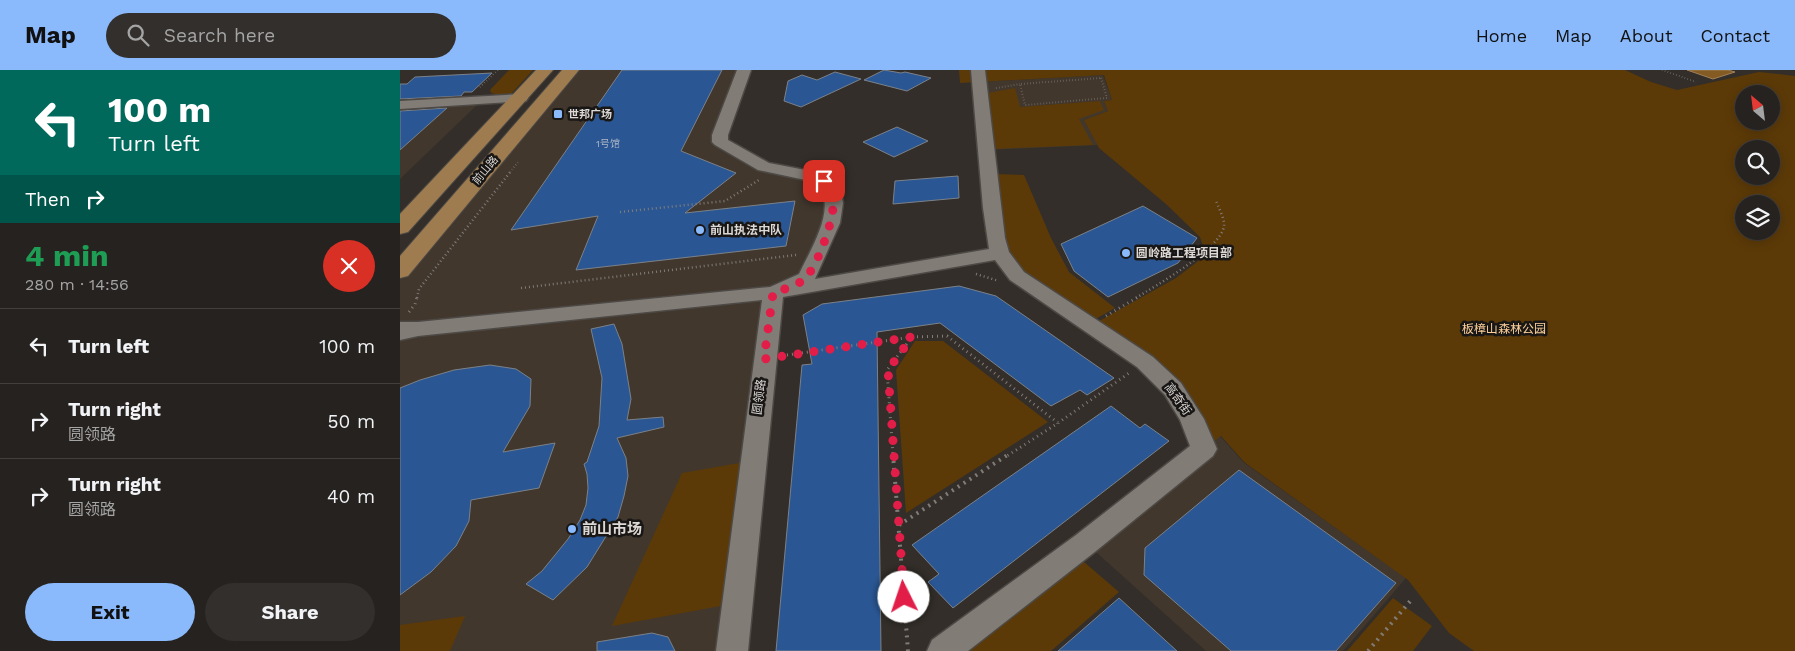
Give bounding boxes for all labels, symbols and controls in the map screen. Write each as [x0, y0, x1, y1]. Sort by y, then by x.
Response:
search box [106, 13, 456, 58]
text: Map [25, 21, 76, 49]
icon: search [124, 21, 152, 49]
text: Search here [164, 24, 275, 47]
text: Home [1476, 25, 1527, 46]
text: Map [1555, 25, 1592, 46]
text: About [1620, 25, 1672, 46]
text: Contact [1700, 25, 1770, 46]
north arrow [1735, 85, 1780, 130]
map controls [1735, 85, 1780, 240]
text: 100 m [108, 89, 211, 131]
icon: left [25, 90, 90, 155]
marker: 世邦广场 [552, 108, 564, 120]
place label: 世邦广场 [568, 108, 612, 121]
text: Turn left [108, 131, 200, 156]
house number: 1号馆 [596, 138, 620, 149]
button: search [1735, 140, 1780, 185]
street label: 前山路 [470, 154, 501, 187]
pin [803, 160, 845, 202]
icon: arrive [810, 167, 838, 195]
icon: right [81, 185, 109, 213]
text: Then [25, 188, 71, 211]
button: layers [1735, 195, 1780, 240]
place label: 前山执法中队 [710, 223, 782, 237]
marker: 前山执法中队 [694, 224, 706, 236]
text: 4 min [25, 238, 109, 273]
button: close [323, 240, 375, 292]
place label: 圆岭路工程项目部 [1136, 246, 1232, 260]
marker: 圆岭路工程项目部 [1120, 247, 1132, 259]
text: 280 m · 14:56 [25, 275, 129, 294]
park label: 板樟山森林公园 [1462, 322, 1546, 336]
icon: left [25, 332, 53, 360]
text: Turn left [68, 335, 149, 358]
text: 100 m [319, 335, 375, 358]
street label: 圆领路 [750, 378, 768, 416]
street label: 高奇街 [1162, 380, 1194, 418]
text: Turn right [68, 398, 161, 421]
icon: right [25, 407, 53, 435]
text: 50 m [328, 410, 375, 433]
text: 圆领路 [68, 425, 116, 444]
text: Turn right [68, 473, 161, 496]
icon: right [25, 482, 53, 510]
text: 40 m [327, 485, 375, 508]
text: 圆领路 [68, 500, 116, 519]
place label: 前山市场 [582, 520, 642, 538]
marker: 前山市场 [566, 523, 578, 535]
position arrow [877, 570, 929, 622]
button: Exit [25, 583, 195, 641]
button: Share [205, 583, 375, 641]

